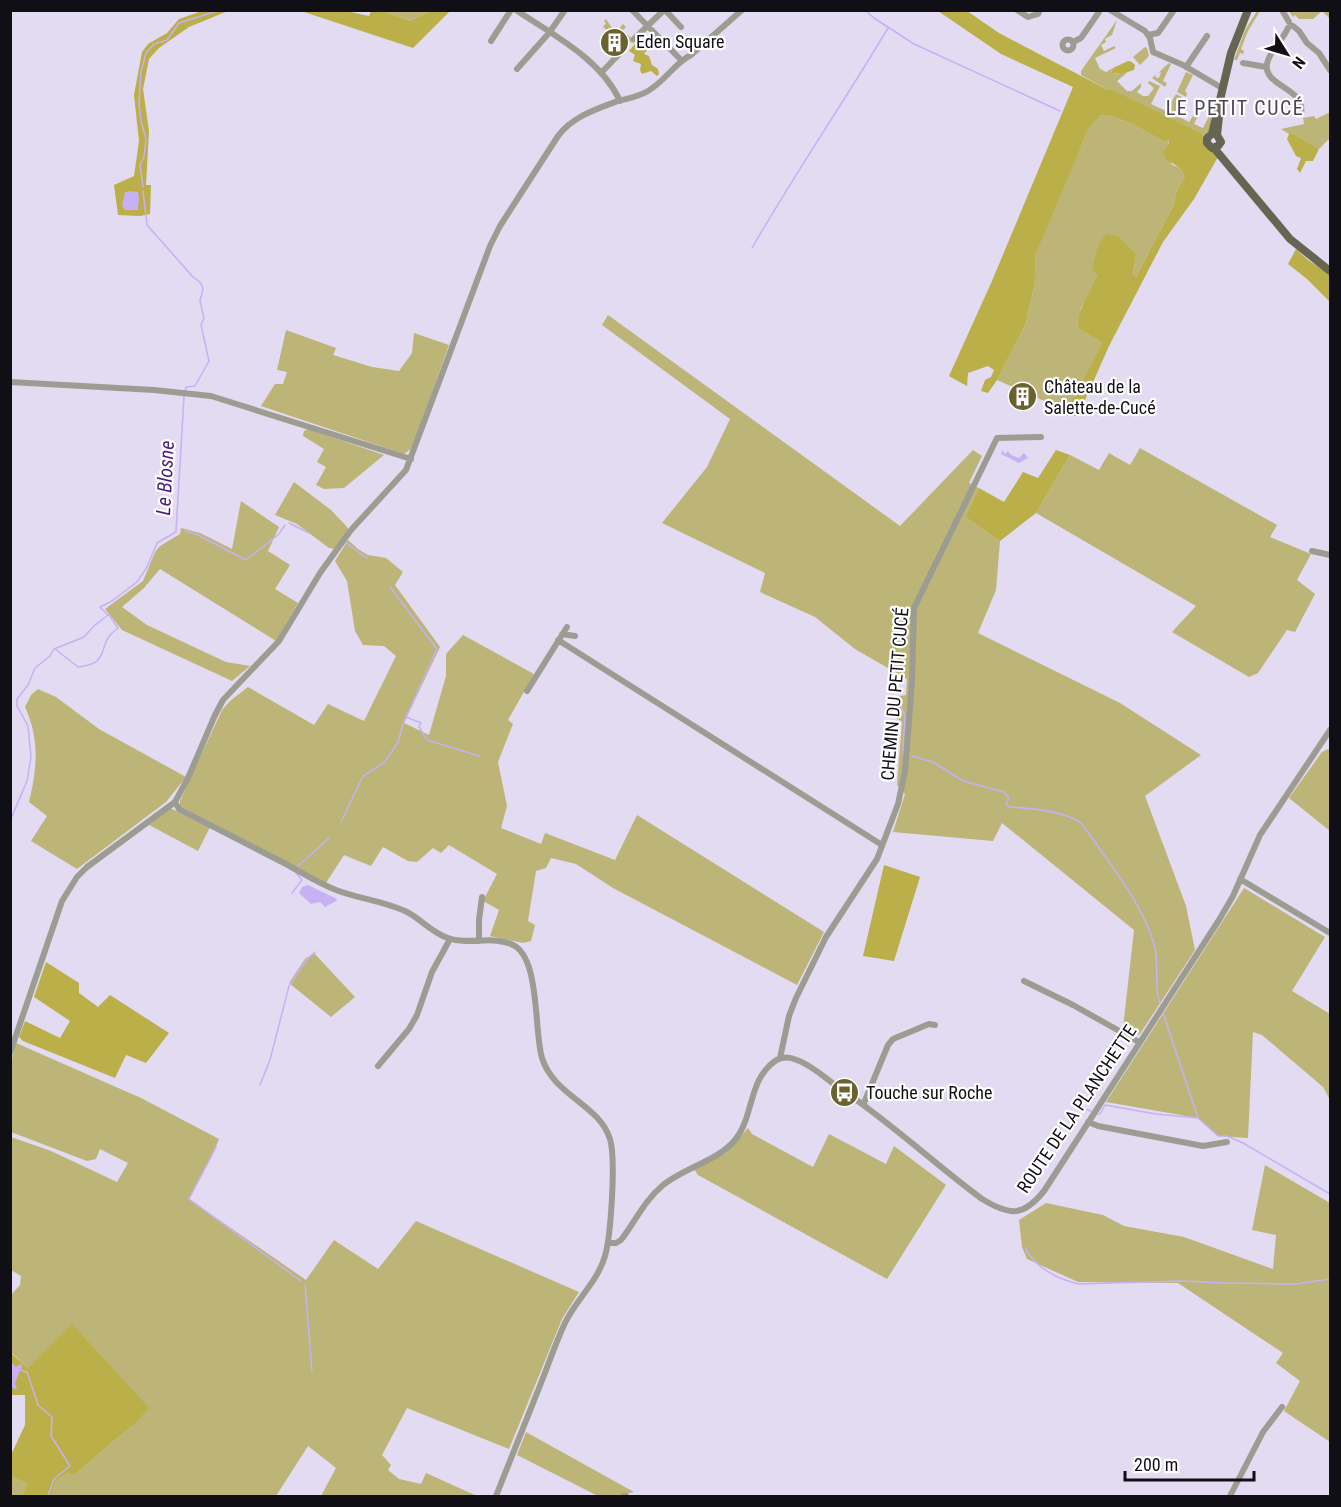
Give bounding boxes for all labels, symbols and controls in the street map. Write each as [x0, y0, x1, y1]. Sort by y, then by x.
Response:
north arrow [1257, 24, 1317, 84]
building icon: Eden Square [599, 26, 631, 58]
place label: Eden Square [636, 31, 724, 52]
text: N [1288, 53, 1309, 72]
district label: LE PETIT CUCÉ [1166, 96, 1304, 120]
place label: Château de la Salette-de-Cucé [1044, 376, 1156, 418]
building icon: Château de la Salette-de-Cucé [1007, 381, 1039, 413]
water label: Le Blosne [151, 440, 179, 516]
street label: CHEMIN DU PETIT CUCÉ [876, 607, 913, 781]
street label: ROUTE DE LA PLANCHETTE [1012, 1021, 1141, 1197]
bus stop icon: Touche sur Roche [829, 1077, 861, 1109]
place label: Touche sur Roche [866, 1082, 992, 1103]
scale bar [1125, 1444, 1254, 1482]
text: 200 m [1134, 1454, 1178, 1475]

